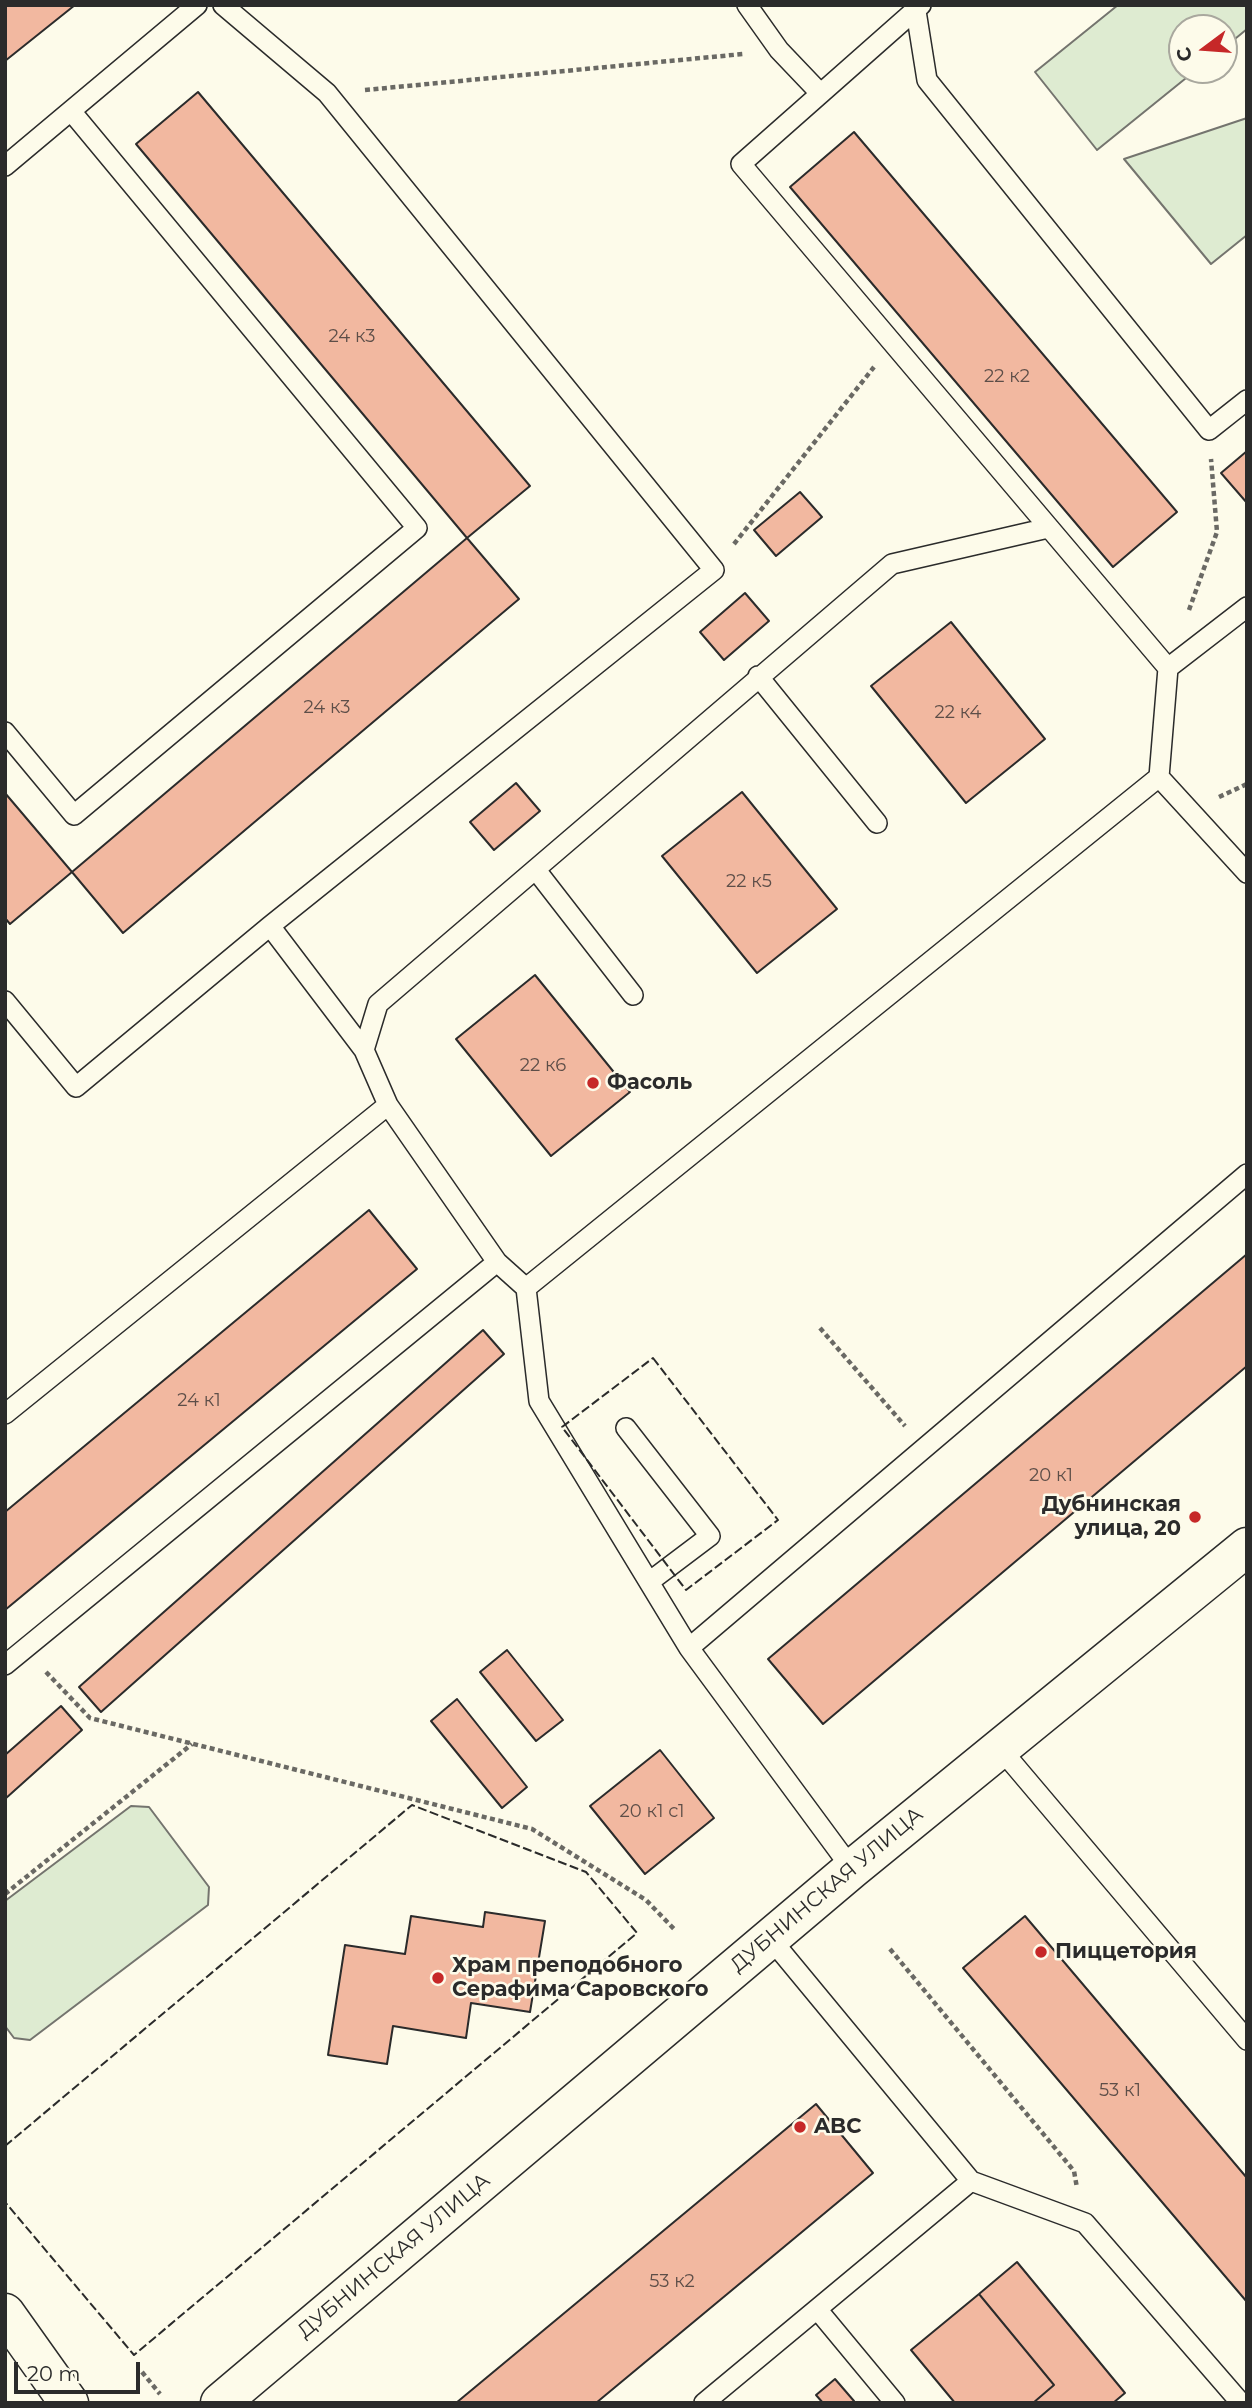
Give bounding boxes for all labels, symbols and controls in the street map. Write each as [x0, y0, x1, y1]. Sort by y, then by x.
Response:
north arrow [1168, 14, 1238, 84]
text: С [1171, 45, 1197, 64]
house number: 24 к3 [328, 326, 376, 348]
house number: 22 к2 [984, 366, 1030, 388]
house number: 24 к3 [303, 697, 351, 719]
house number: 22 к4 [935, 702, 981, 724]
house number: 22 к5 [726, 871, 772, 893]
house number: 22 к6 [520, 1055, 566, 1077]
place label: Фасоль [607, 1070, 692, 1096]
marker: Фасоль [585, 1075, 601, 1091]
house number: 24 к1 [177, 1390, 221, 1412]
house number: 20 к1 [1029, 1465, 1073, 1487]
place label: Дубнинская улица, 20 [1042, 1492, 1181, 1542]
marker: Дубнинская улица, 20 [1187, 1509, 1203, 1525]
house number: 20 к1 с1 [620, 1801, 684, 1823]
street label: ДУБНИНСКАЯ УЛИЦА [726, 1802, 928, 1978]
place label: Пиццетория [1055, 1939, 1197, 1965]
marker: Пиццетория [1033, 1944, 1049, 1960]
place label: Храм преподобного Серафима Саровского [452, 1953, 709, 2003]
marker: Храм преподобного Серафима Саровского [430, 1970, 446, 1986]
house number: 53 к1 [1099, 2080, 1141, 2102]
place label: ABC [814, 2114, 861, 2140]
marker: ABC [792, 2119, 808, 2135]
street label: ДУБНИНСКАЯ УЛИЦА [293, 2168, 495, 2344]
house number: 53 к2 [649, 2271, 695, 2293]
scale bar [18, 2348, 144, 2392]
text: 20 m [27, 2361, 81, 2386]

